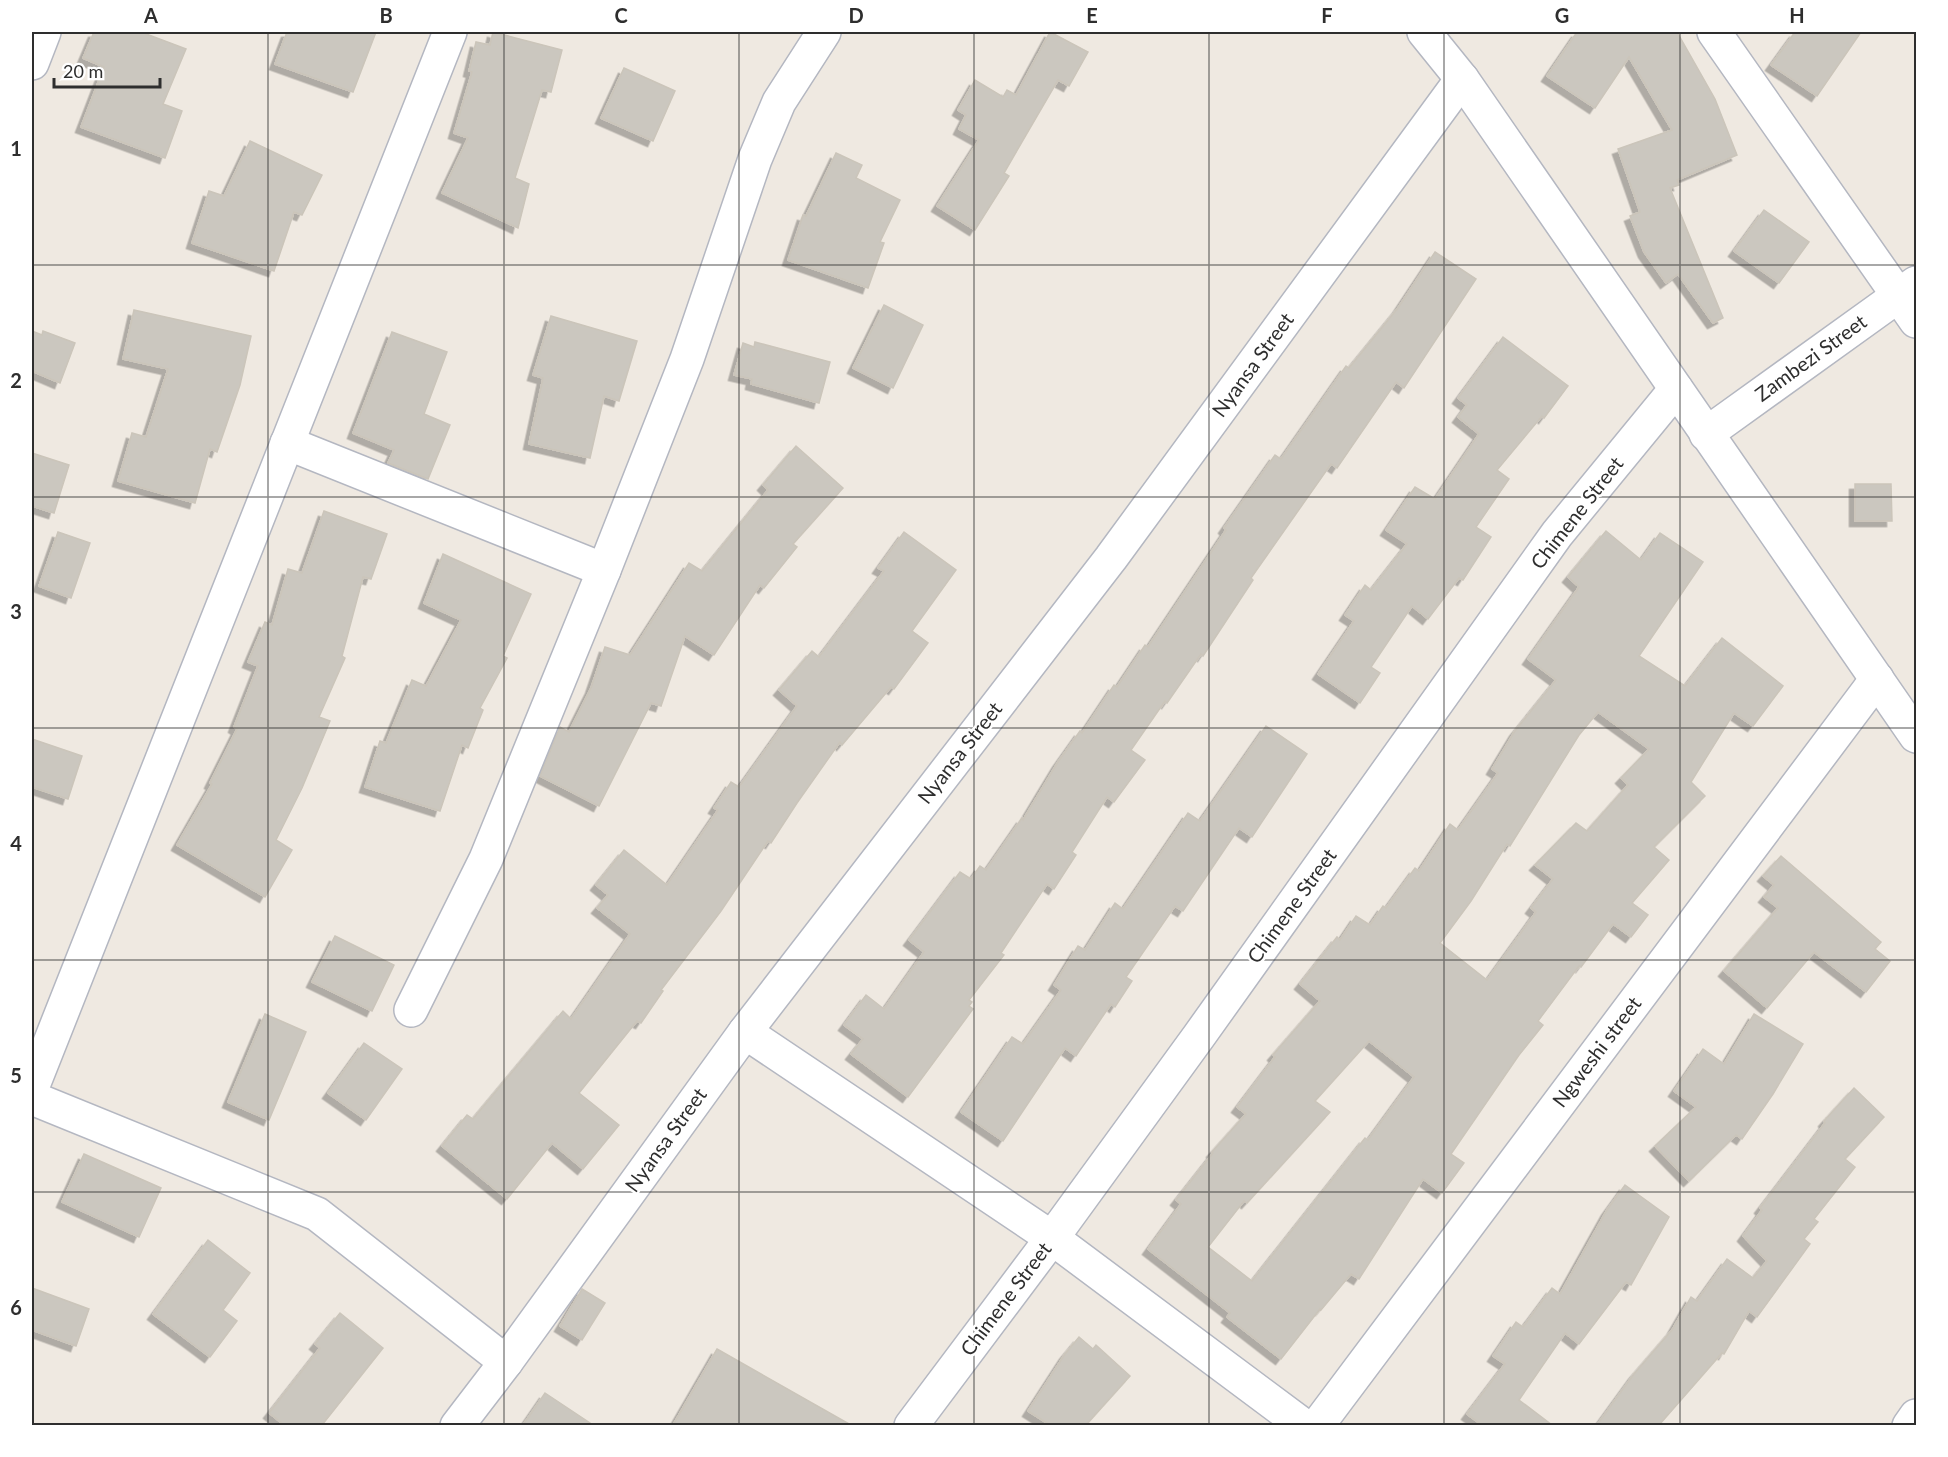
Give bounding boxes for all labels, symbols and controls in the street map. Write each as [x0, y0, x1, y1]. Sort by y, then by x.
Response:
text: A [143, 3, 158, 27]
text: B [379, 3, 393, 27]
text: C [614, 3, 628, 27]
text: D [848, 3, 864, 27]
text: E [1086, 3, 1098, 27]
text: F [1321, 3, 1333, 27]
text: G [1555, 3, 1569, 27]
text: H [1789, 3, 1805, 27]
scale bar [54, 51, 160, 89]
text: 20 m [63, 60, 103, 82]
text: 1 [10, 136, 22, 160]
street label: Nyansa Street [1206, 308, 1298, 421]
street label: Zambezi Street [1750, 309, 1871, 406]
text: 2 [10, 368, 22, 392]
street label: Chimene Street [1525, 451, 1627, 573]
text: 3 [10, 599, 22, 623]
street label: Nyansa Street [912, 697, 1006, 808]
text: 4 [10, 831, 22, 855]
street label: Chimene Street [1242, 843, 1341, 967]
street label: Ngweshi street [1547, 991, 1646, 1111]
text: 5 [10, 1063, 22, 1087]
street label: Nyansa Street [619, 1083, 711, 1196]
street label: Chimene Street [955, 1237, 1056, 1360]
text: 6 [10, 1295, 22, 1319]

